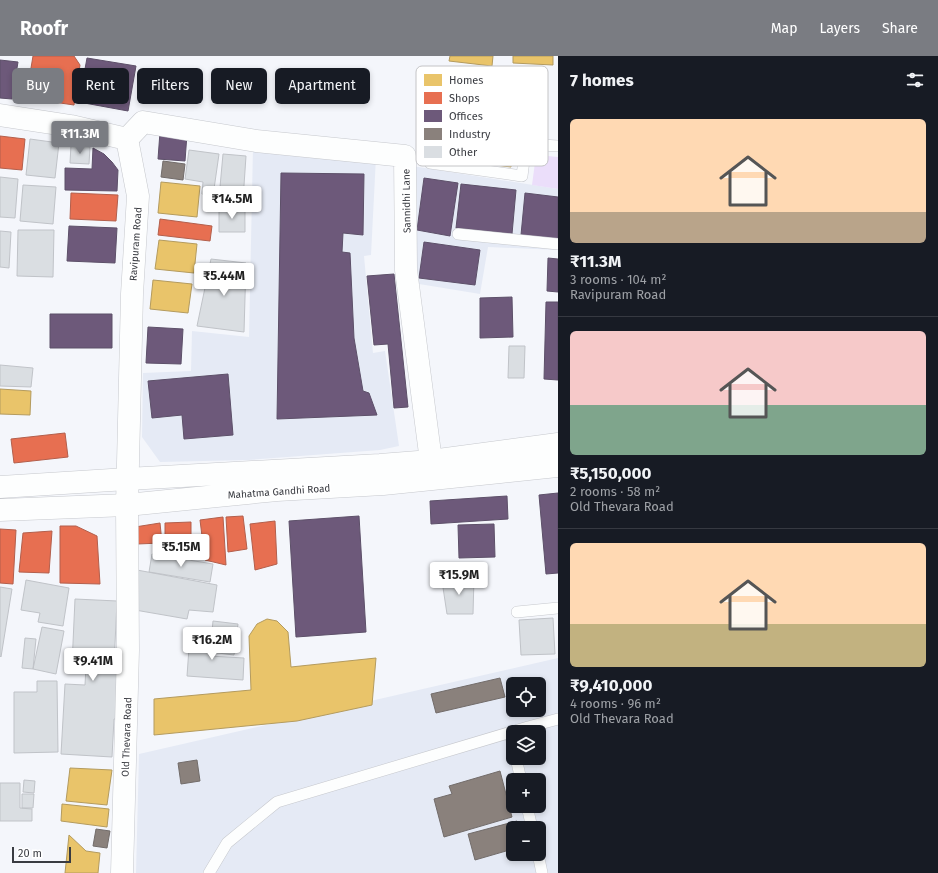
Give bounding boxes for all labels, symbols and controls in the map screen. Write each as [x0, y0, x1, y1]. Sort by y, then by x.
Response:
text: Roofr [20, 17, 68, 40]
text: Map [771, 20, 797, 37]
text: Layers [819, 20, 860, 37]
text: Share [882, 20, 918, 37]
legend [416, 66, 548, 166]
chip: Buy [12, 68, 64, 104]
chip: Rent [72, 68, 129, 104]
chip: Filters [137, 68, 203, 104]
chip: New [211, 68, 267, 104]
chip: Apartment [275, 68, 370, 104]
icon: filters [904, 69, 926, 91]
text: 7 homes [570, 70, 634, 91]
text: Homes [449, 74, 483, 87]
text: Shops [449, 92, 480, 105]
text: Offices [449, 110, 483, 123]
pin: ₹11.3M [47, 121, 113, 155]
text: ₹11.3M [60, 126, 100, 141]
text: Industry [449, 128, 491, 141]
icon: home [712, 145, 784, 217]
text: Other [449, 146, 478, 159]
street label: Sannidhi Lane [400, 169, 414, 233]
pin: ₹14.5M [199, 186, 265, 220]
text: ₹14.5M [212, 191, 252, 206]
street label: Ravipuram Road [127, 207, 145, 281]
text: ₹11.3M [570, 251, 621, 272]
pin: ₹5.44M [191, 263, 257, 297]
text: ₹5.44M [203, 268, 245, 283]
text: 3 rooms · 104 m² [570, 272, 667, 287]
text: Ravipuram Road [570, 287, 666, 302]
icon: home [712, 357, 784, 429]
text: ₹5,150,000 [570, 463, 651, 484]
street label: Mahatma Gandhi Road [227, 482, 331, 502]
text: 2 rooms · 58 m² [570, 484, 660, 499]
text: Old Thevara Road [570, 499, 674, 514]
pin: ₹5.15M [148, 534, 214, 568]
text: ₹5.15M [161, 539, 201, 554]
pin: ₹15.9M [426, 562, 492, 596]
text: ₹15.9M [439, 567, 479, 582]
icon: home [712, 569, 784, 641]
pin: ₹16.2M [179, 627, 245, 661]
text: ₹16.2M [192, 632, 232, 647]
pin: ₹9.41M [60, 648, 126, 682]
text: ₹9.41M [73, 653, 113, 668]
text: ₹9,410,000 [570, 675, 652, 696]
map controls [506, 677, 546, 861]
button: locate [506, 677, 546, 717]
text: 4 rooms · 96 m² [570, 696, 661, 711]
street label: Old Thevara Road [120, 697, 134, 777]
text: Old Thevara Road [570, 711, 674, 726]
button: layers [506, 725, 546, 765]
button: + [506, 773, 546, 813]
button: − [506, 821, 546, 861]
scale bar [12, 845, 71, 864]
text: 20 m [18, 847, 42, 860]

